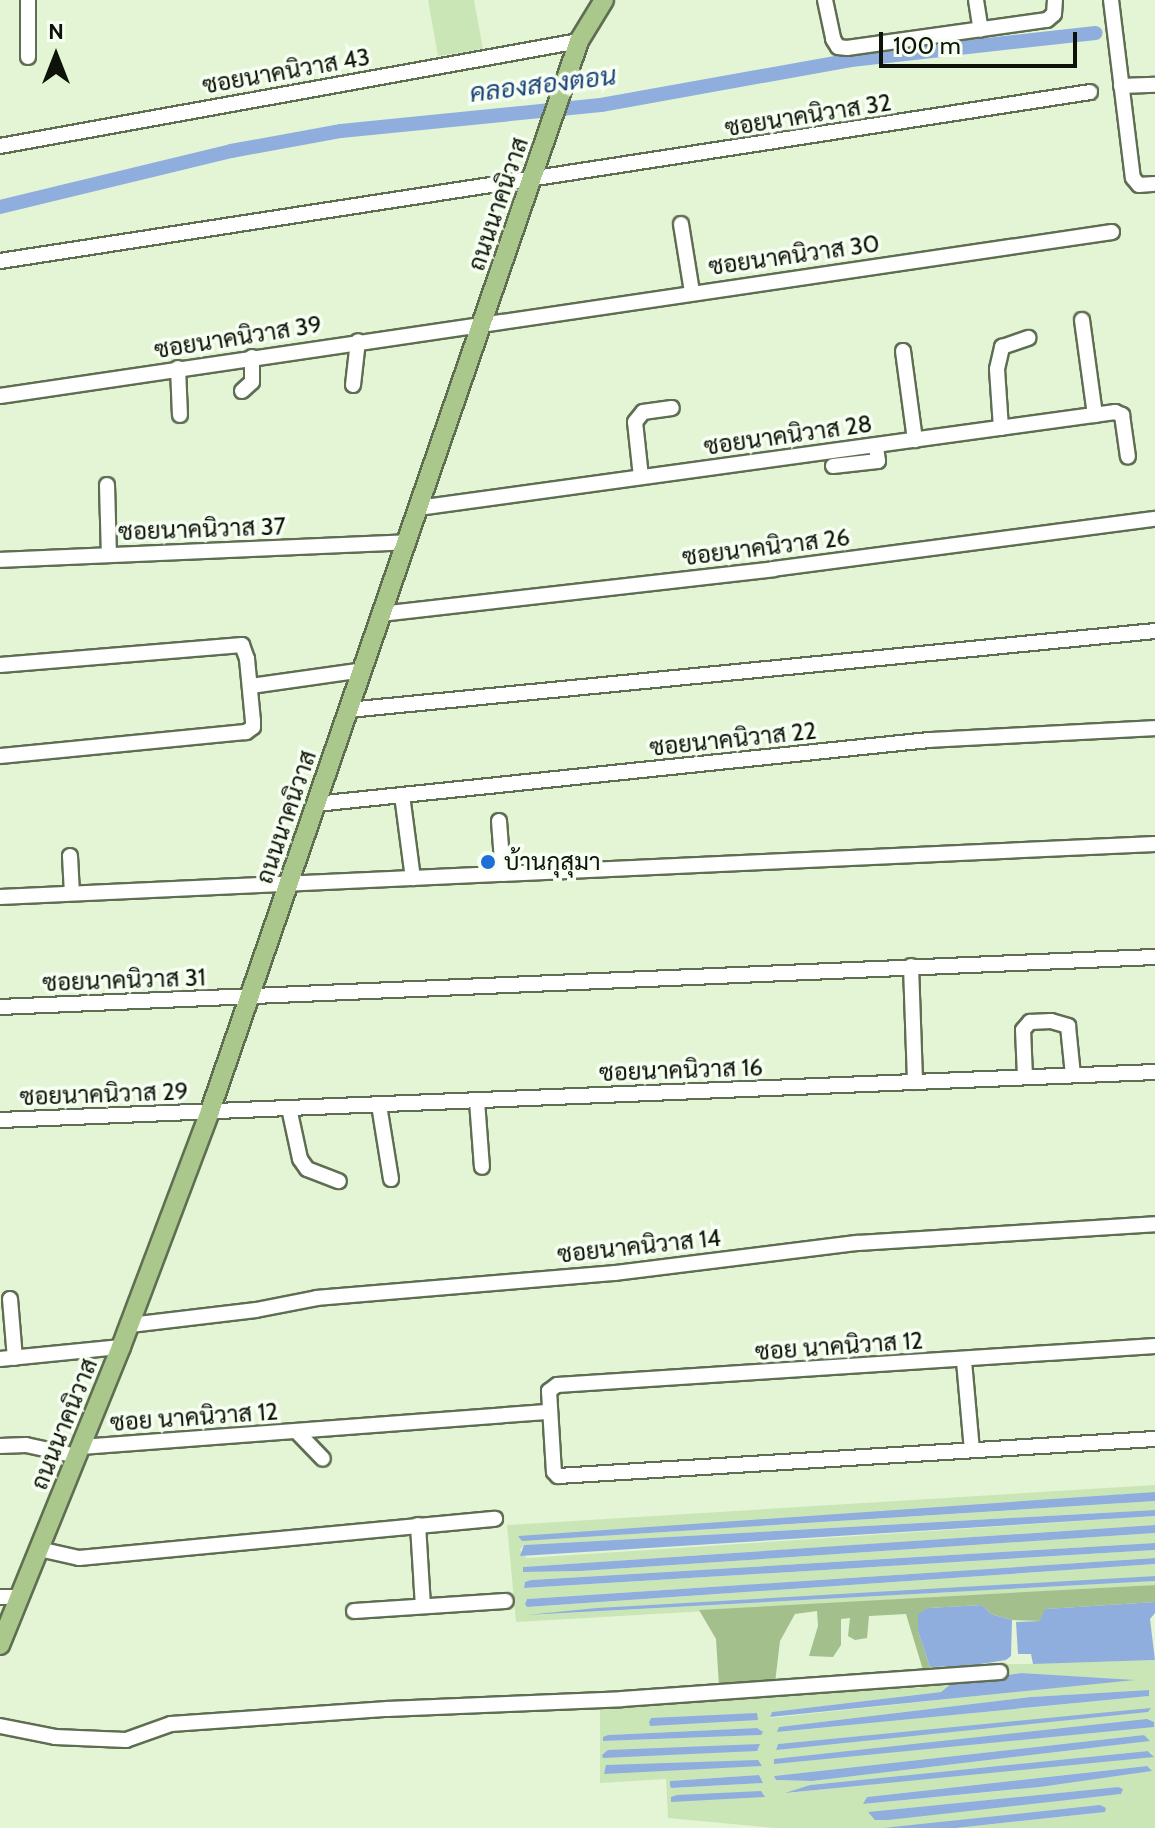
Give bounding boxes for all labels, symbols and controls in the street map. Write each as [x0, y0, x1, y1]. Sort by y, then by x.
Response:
north arrow [16, 16, 96, 96]
scale bar [883, 16, 1081, 66]
text: N [48, 18, 64, 45]
text: 100 m [893, 31, 961, 60]
street label: ซอยนาคนิวาส 43 [200, 42, 372, 100]
water label: คลองสองตอน [468, 61, 618, 109]
street label: ซอยนาคนิวาส 32 [723, 88, 893, 142]
street label: ถนนนาคนิวาส [462, 134, 534, 274]
street label: ซอยนาคนิวาส 30 [707, 229, 881, 281]
street label: ซอยนาคนิวาส 39 [152, 310, 324, 364]
street label: ซอยนาคนิวาส 28 [702, 409, 874, 461]
street label: ซอยนาคนิวาส 37 [118, 512, 286, 546]
street label: ซอยนาคนิวาส 26 [681, 522, 851, 572]
street label: ซอยนาคนิวาส 22 [648, 716, 818, 762]
street label: ถนนนาคนิวาส [250, 747, 322, 887]
place label: บ้านกุสุมา [504, 848, 601, 876]
marker: บ้านกุสุมา [479, 853, 497, 871]
street label: ซอยนาคนิวาส 31 [42, 963, 206, 997]
street label: ซอยนาคนิวาส 16 [599, 1053, 763, 1087]
street label: ซอยนาคนิวาส 29 [19, 1077, 189, 1111]
street label: ซอยนาคนิวาส 14 [556, 1223, 722, 1269]
street label: ซอย นาคนิวาส 12 [754, 1326, 924, 1366]
street label: ถนนนาคนิวาส [25, 1354, 103, 1494]
street label: ซอย นาคนิวาส 12 [109, 1397, 279, 1437]

